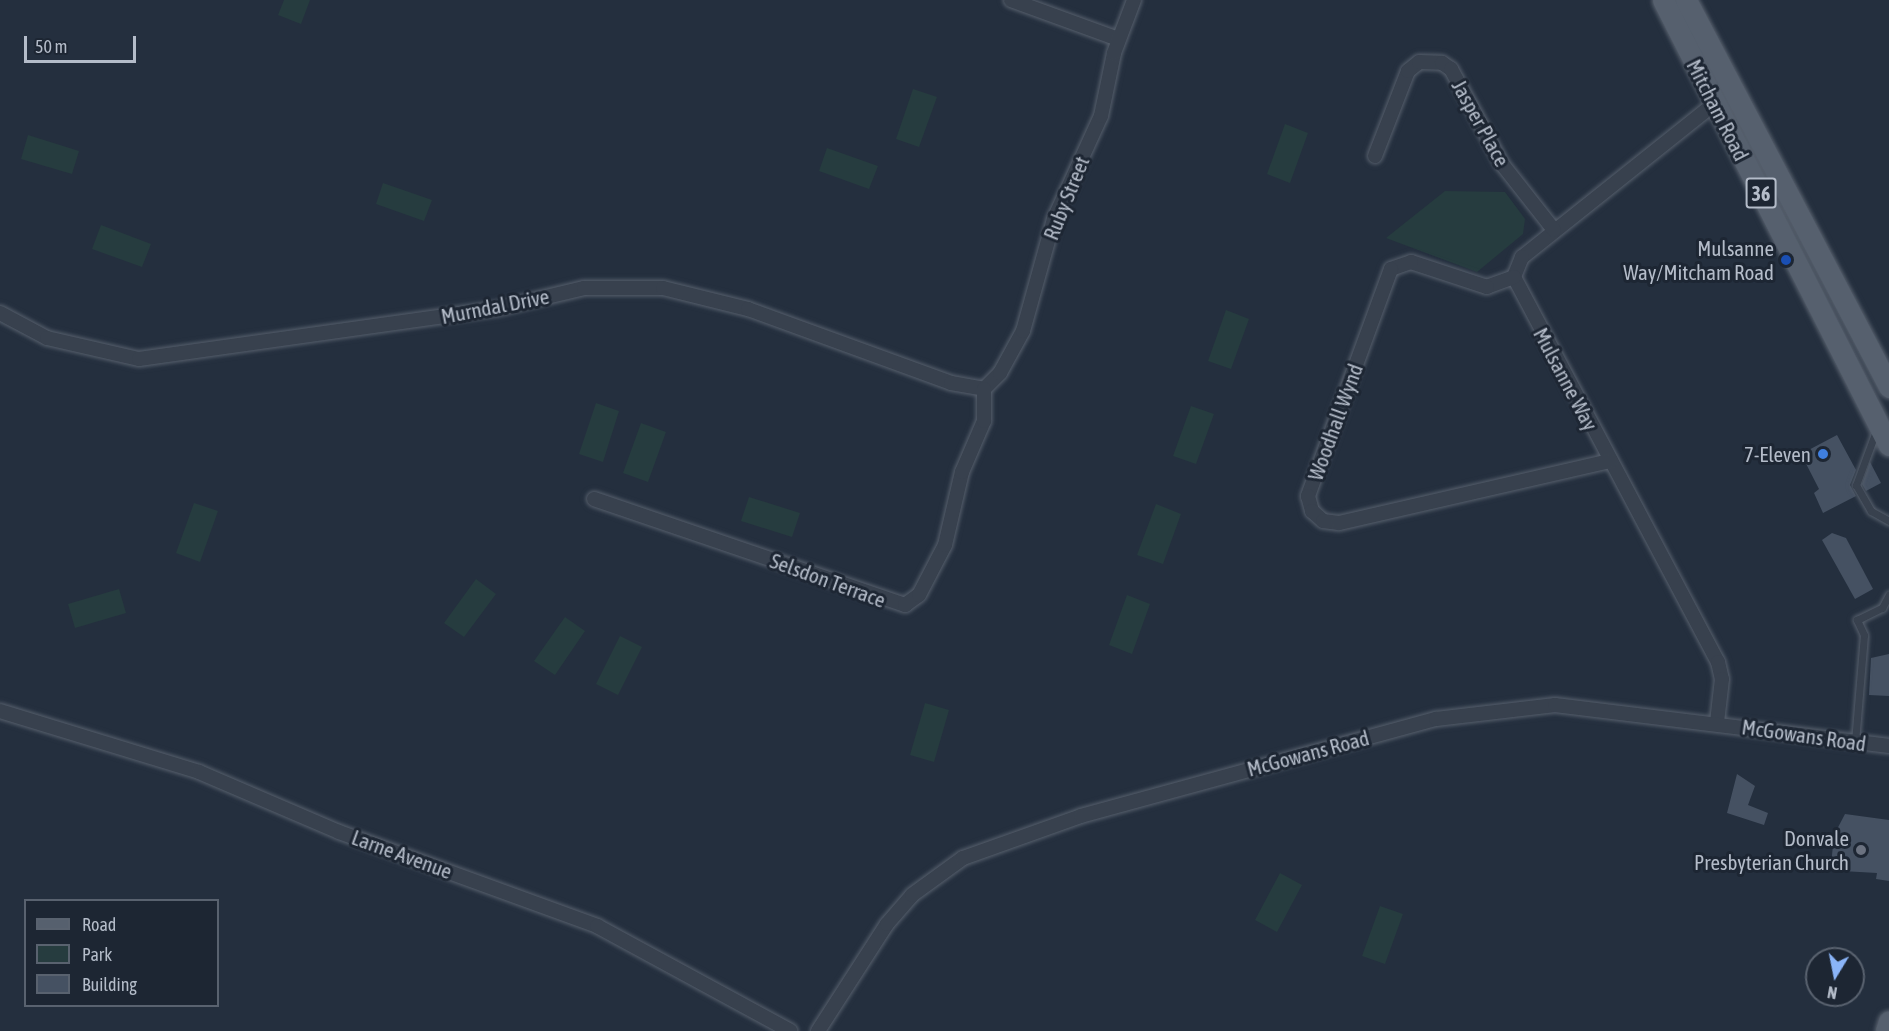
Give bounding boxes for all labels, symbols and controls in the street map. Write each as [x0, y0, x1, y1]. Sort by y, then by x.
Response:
scale bar [27, 24, 140, 62]
text: 50 m [35, 36, 67, 57]
street label: Mitcham Road [1682, 55, 1754, 165]
street label: Jasper Place [1447, 75, 1515, 171]
street label: Ruby Street [1038, 152, 1094, 244]
road number: 36 [1744, 176, 1778, 210]
place label: Mulsanne Way/Mitcham Road [1623, 235, 1774, 285]
marker: Mulsanne Way/Mitcham Road [1779, 253, 1793, 267]
street label: Murndal Drive [439, 283, 551, 329]
street label: Mulsanne Way [1528, 323, 1604, 435]
street label: Woodhall Wynd [1302, 360, 1368, 484]
place label: 7-Eleven [1744, 441, 1811, 467]
marker: 7-Eleven [1816, 447, 1830, 461]
street label: Selsdon Terrace [767, 548, 889, 612]
street label: McGowans Road [1740, 714, 1868, 756]
street label: McGowans Road [1244, 725, 1372, 781]
street label: Larne Avenue [348, 824, 456, 884]
place label: Donvale Presbyterian Church [1694, 825, 1849, 875]
marker: Donvale Presbyterian Church [1854, 843, 1868, 857]
legend [24, 899, 219, 1007]
text: Road [82, 914, 116, 935]
text: Park [82, 944, 112, 965]
north arrow [1805, 947, 1865, 1007]
text: Building [82, 974, 137, 995]
text: N [1826, 983, 1838, 1002]

